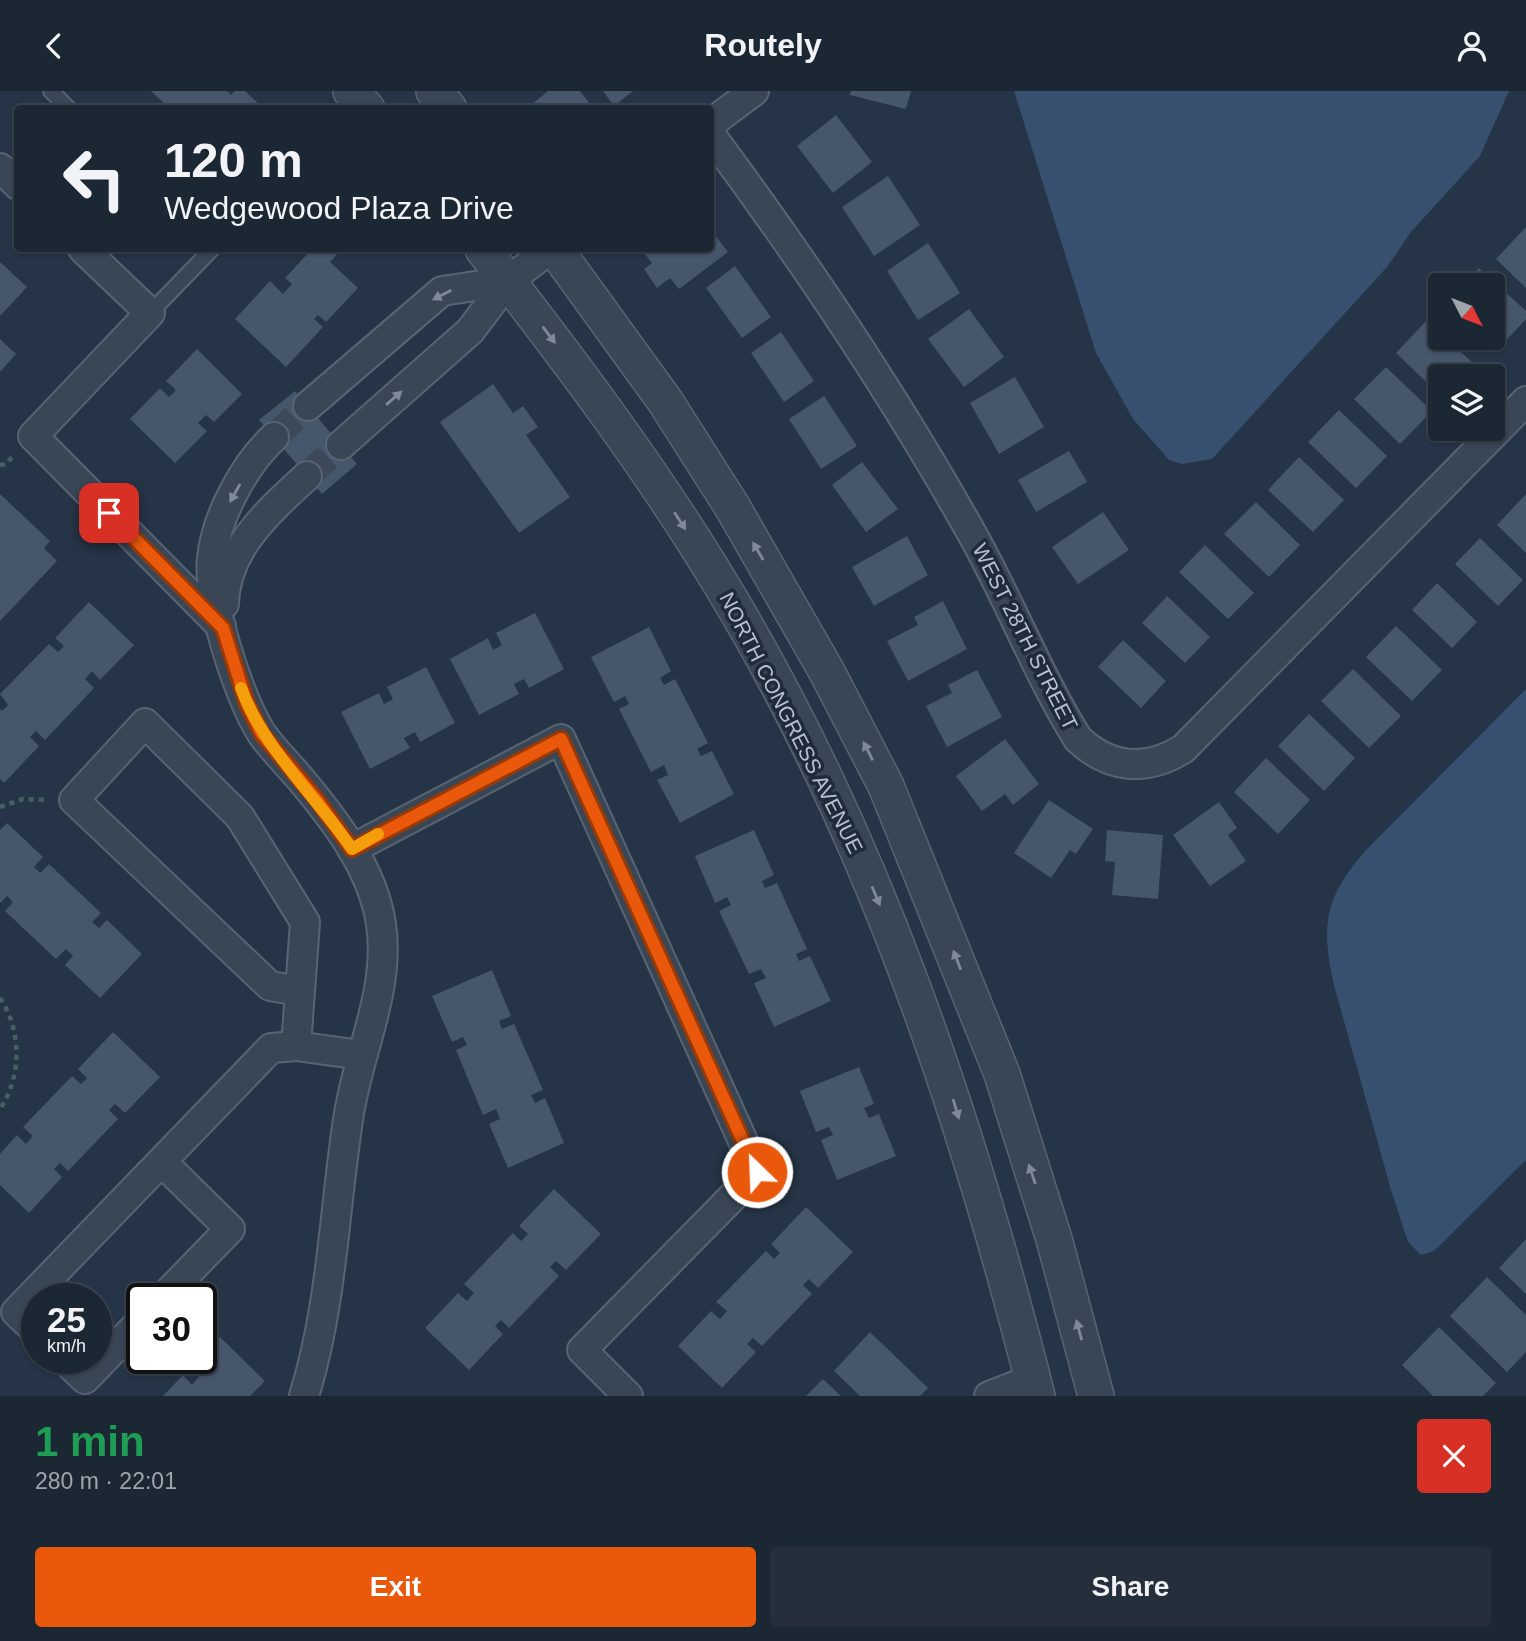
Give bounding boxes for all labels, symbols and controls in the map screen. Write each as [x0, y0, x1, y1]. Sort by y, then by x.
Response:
icon: back [35, 27, 73, 65]
text: Routely [704, 27, 822, 63]
icon: person [1453, 27, 1491, 65]
icon: left [49, 133, 140, 224]
text: 120 m [164, 133, 303, 187]
text: Wedgewood Plaza Drive [164, 190, 514, 226]
north arrow [1428, 273, 1505, 350]
map controls [1428, 273, 1505, 441]
one-way arrow [431, 289, 452, 301]
one-way arrow [542, 326, 556, 344]
button: layers [1428, 364, 1505, 441]
one-way arrow [385, 390, 403, 406]
pin [79, 483, 139, 543]
one-way arrow [229, 483, 241, 503]
icon: arrive [90, 494, 128, 532]
one-way arrow [674, 511, 687, 531]
street label: WEST 28TH STREET [968, 540, 1083, 734]
one-way arrow [752, 542, 764, 561]
street label: NORTH CONGRESS AVENUE [715, 588, 867, 857]
one-way arrow [862, 740, 874, 760]
one-way arrow [871, 885, 882, 906]
one-way arrow [951, 949, 962, 970]
one-way arrow [951, 1098, 962, 1119]
position arrow [720, 1135, 794, 1209]
one-way arrow [1026, 1163, 1037, 1184]
speed limit sign: 30 [126, 1283, 217, 1374]
text: 25 [47, 1300, 86, 1339]
one-way arrow [1073, 1319, 1084, 1341]
text: km/h [47, 1336, 86, 1356]
text: 1 min [35, 1418, 145, 1465]
button: close [1417, 1419, 1491, 1493]
text: 280 m · 22:01 [35, 1468, 177, 1494]
button: Exit [35, 1547, 756, 1627]
button: Share [770, 1547, 1491, 1627]

